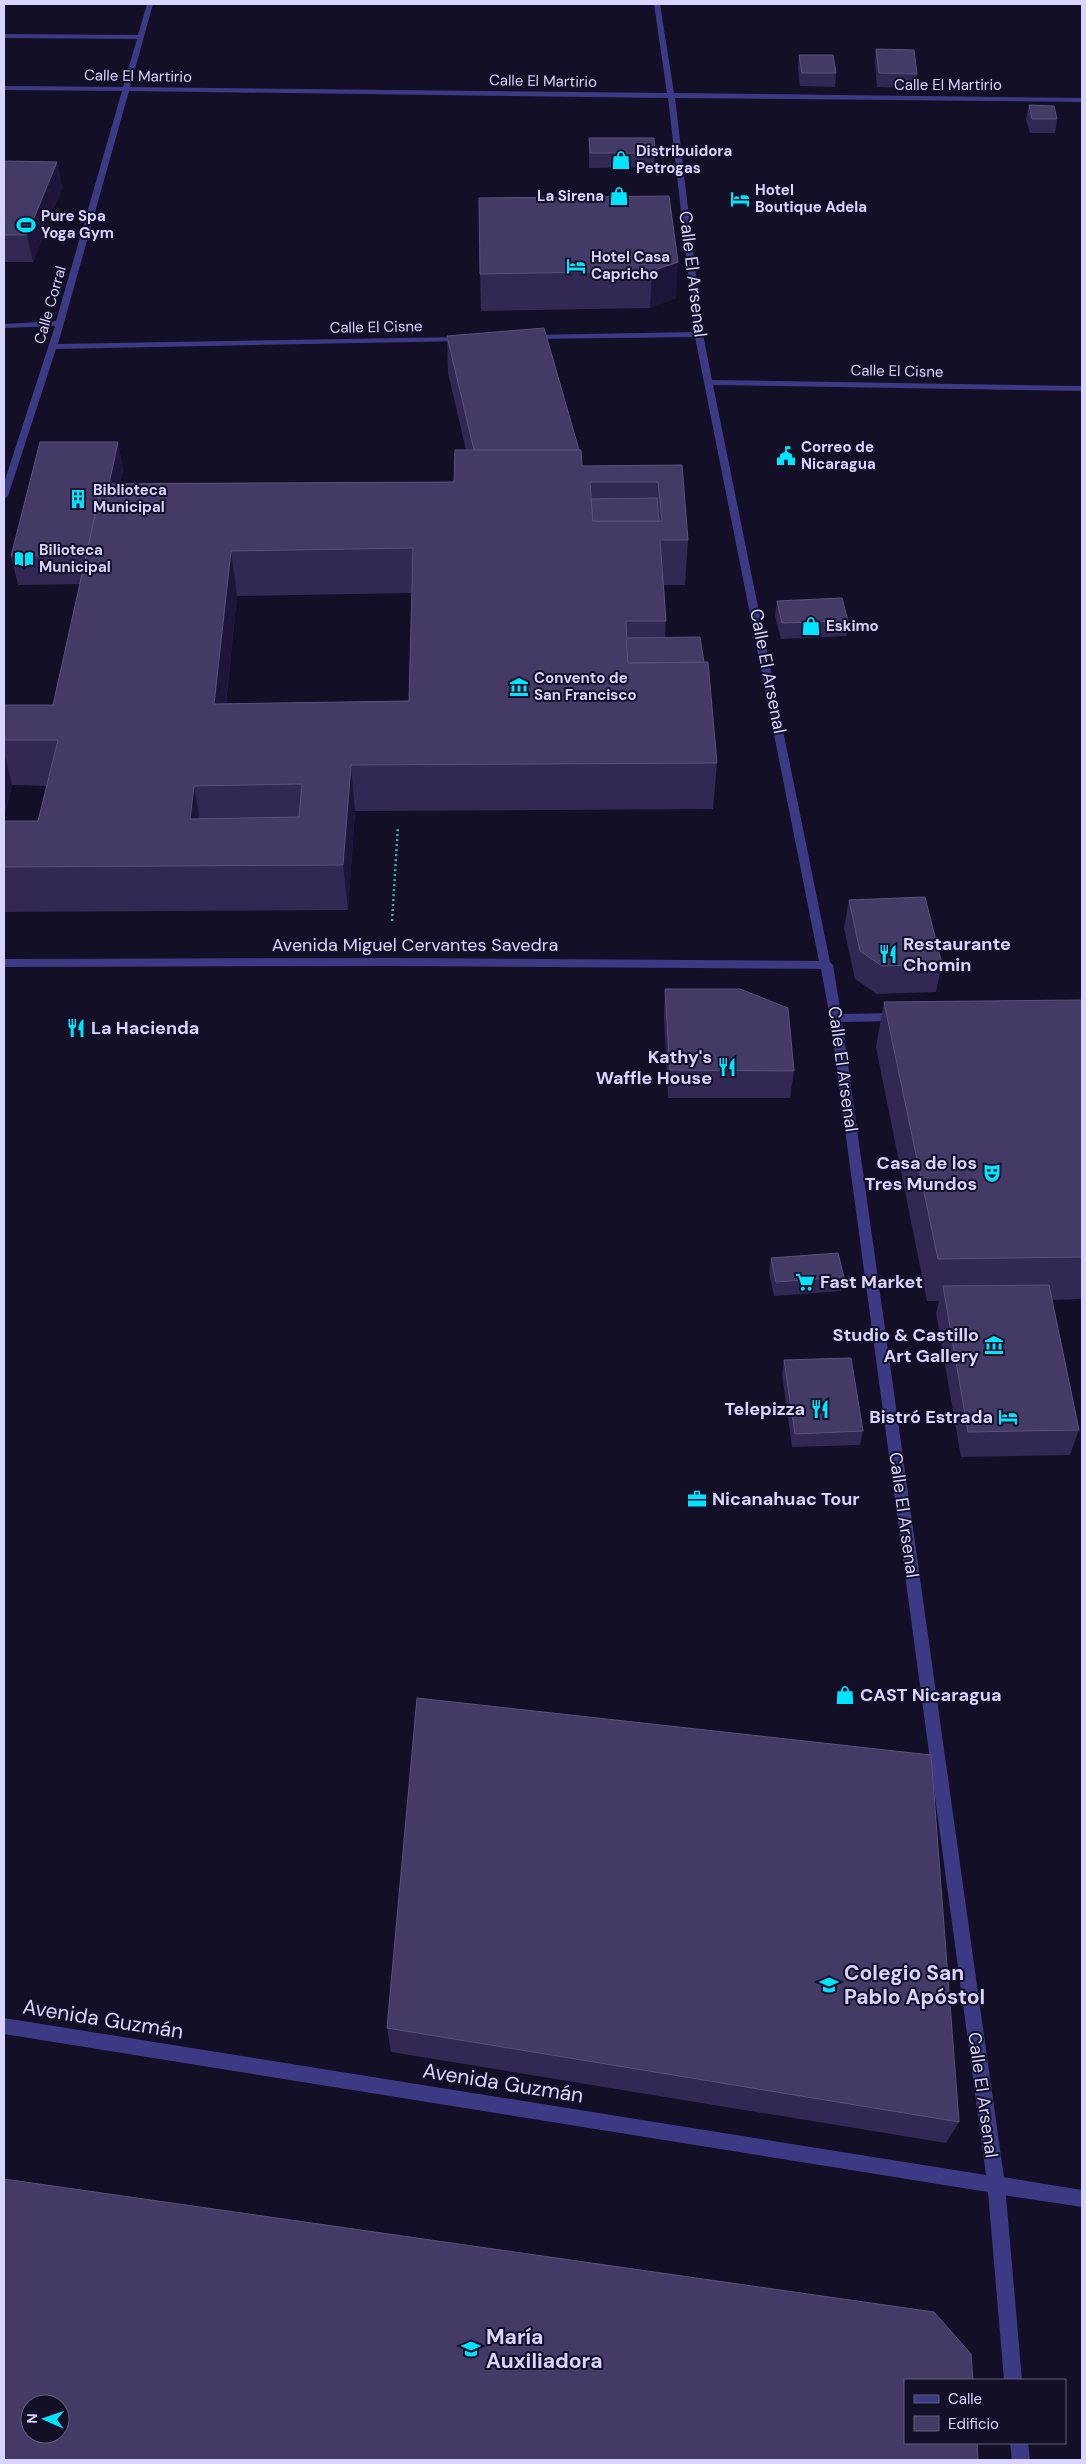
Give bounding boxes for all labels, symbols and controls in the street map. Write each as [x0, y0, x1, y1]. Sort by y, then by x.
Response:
street label: Calle El Martirio [84, 65, 192, 87]
street label: Calle El Martirio [489, 70, 597, 92]
street label: Calle El Martirio [894, 75, 1002, 95]
place label: Distribuidora Petrogas [636, 141, 732, 178]
shop icon: Distribuidora Petrogas [610, 149, 632, 171]
place label: Hotel Boutique Adela [755, 180, 867, 217]
shop icon: La Sirena [608, 185, 630, 207]
place label: La Sirena [537, 186, 604, 206]
hotel icon: Hotel Boutique Adela [729, 188, 751, 210]
place label: Pure Spa Yoga Gym [41, 206, 114, 243]
street label: Calle El Arsenal [673, 210, 713, 338]
sports icon: Pure Spa Yoga Gym [15, 214, 37, 236]
place label: Hotel Casa Capricho [591, 247, 670, 284]
hotel icon: Hotel Casa Capricho [565, 255, 587, 277]
street label: Calle Corral [29, 264, 71, 346]
street label: Calle El Cisne [329, 316, 423, 338]
street label: Calle El Cisne [850, 360, 944, 382]
place label: Correo de Nicaragua [801, 437, 876, 474]
public building icon: Correo de Nicaragua [775, 445, 797, 467]
place label: Biblioteca Municipal [93, 480, 167, 517]
building icon: Biblioteca Municipal [67, 488, 89, 510]
place label: Bilioteca Municipal [39, 540, 111, 577]
library icon: Bilioteca Municipal [13, 548, 35, 570]
street label: Calle El Arsenal [744, 607, 792, 735]
shop icon: Eskimo [800, 615, 822, 637]
place label: Eskimo [826, 616, 879, 636]
place label: Convento de San Francisco [534, 668, 637, 705]
museum icon: Convento de San Francisco [508, 676, 530, 698]
place label: Restaurante Chomin [903, 932, 1011, 977]
street label: Avenida Miguel Cervantes Savedra [272, 933, 558, 957]
restaurant icon: Restaurante Chomin [877, 943, 899, 965]
street label: Calle El Arsenal [822, 1005, 864, 1133]
place label: La Hacienda [91, 1016, 199, 1040]
restaurant icon: La Hacienda [65, 1017, 87, 1039]
place label: Kathy's Waffle House [596, 1045, 712, 1090]
restaurant icon: Kathy's Waffle House [716, 1056, 738, 1078]
place label: Casa de los Tres Mundos [865, 1151, 977, 1196]
theatre icon: Casa de los Tres Mundos [981, 1162, 1003, 1184]
place label: Fast Market [820, 1270, 923, 1294]
supermarket icon: Fast Market [794, 1271, 816, 1293]
place label: Studio & Castillo Art Gallery [833, 1323, 979, 1368]
museum icon: Studio & Castillo Art Gallery [983, 1334, 1005, 1356]
place label: Telepizza [724, 1397, 805, 1421]
restaurant icon: Telepizza [809, 1398, 831, 1420]
place label: Bistró Estrada [869, 1405, 993, 1429]
hotel icon: Bistró Estrada [997, 1406, 1019, 1428]
street label: Calle El Arsenal [883, 1451, 925, 1579]
place label: Nicanahuac Tour [712, 1487, 860, 1511]
office icon: Nicanahuac Tour [686, 1488, 708, 1510]
place label: CAST Nicaragua [860, 1683, 1001, 1707]
shop icon: CAST Nicaragua [834, 1684, 856, 1706]
place label: Colegio San Pablo Apóstol [844, 1959, 985, 2011]
school or university icon: Colegio San Pablo Apóstol [818, 1974, 840, 1996]
street label: Avenida Guzmán [21, 1992, 185, 2046]
street label: Calle El Arsenal [962, 2031, 1004, 2159]
street label: Avenida Guzmán [421, 2056, 585, 2110]
place label: María Auxiliadora [486, 2323, 603, 2375]
school or university icon: María Auxiliadora [460, 2338, 482, 2360]
legend [904, 2379, 1066, 2444]
text: Calle [948, 2389, 982, 2409]
north arrow [20, 2394, 70, 2444]
text: N [23, 2413, 41, 2424]
text: Edificio [948, 2414, 999, 2434]

